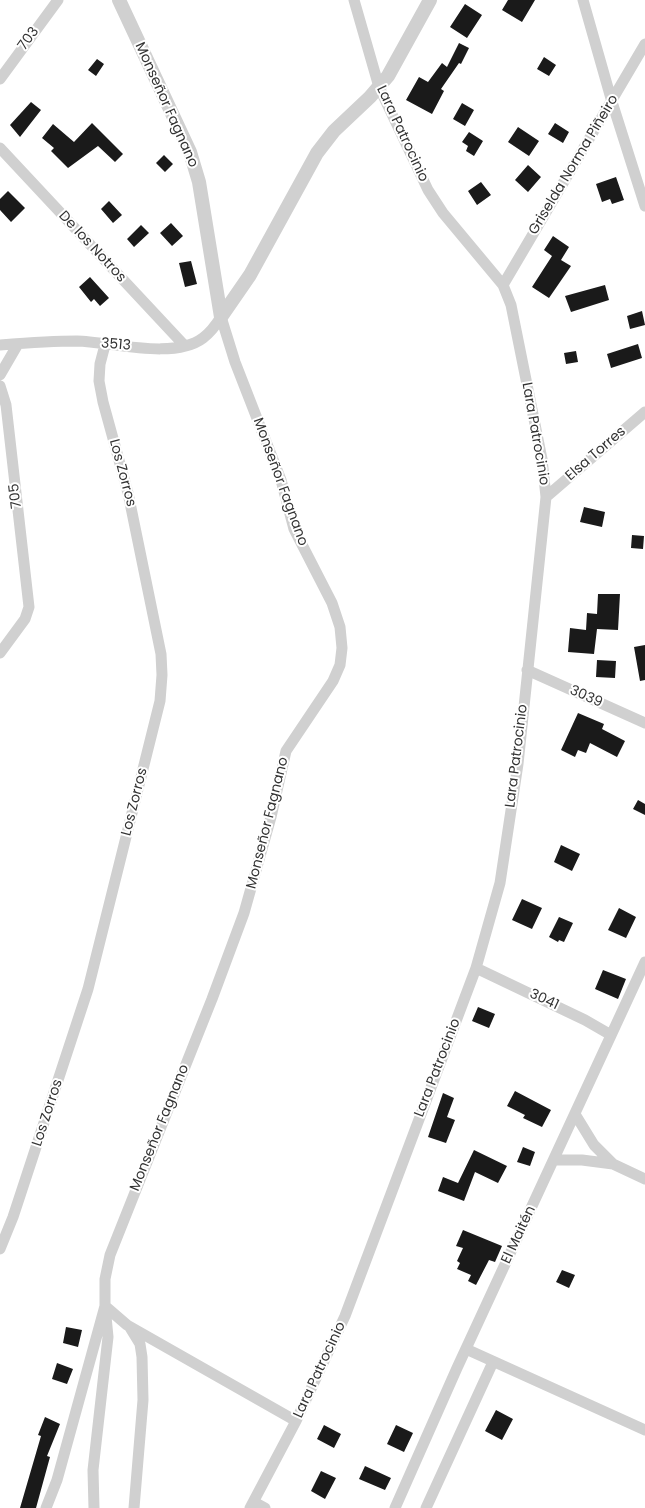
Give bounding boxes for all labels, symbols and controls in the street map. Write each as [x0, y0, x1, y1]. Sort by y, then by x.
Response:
street label: 703 [15, 24, 43, 54]
street label: Monseñor Fagnano [131, 40, 201, 170]
street label: Lara Patrocinio [372, 83, 432, 185]
street label: Griselda Norma Piñeiro [526, 92, 622, 238]
street label: De los Notros [55, 208, 129, 286]
street label: 3513 [100, 335, 132, 355]
street label: Lara Patrocinio [518, 381, 552, 487]
street label: Monseñor Fagnano [249, 416, 311, 548]
street label: Elsa Torres [563, 423, 629, 485]
street label: Los Zorros [105, 437, 139, 509]
street label: 705 [6, 482, 26, 510]
street label: 3039 [567, 682, 605, 712]
street label: Lara Patrocinio [502, 703, 532, 809]
street label: Monseñor Fagnano [243, 755, 293, 891]
street label: Los Zorros [118, 766, 152, 838]
street label: 3041 [527, 986, 561, 1014]
street label: Lara Patrocinio [412, 1016, 464, 1120]
street label: Monseñor Fagnano [127, 1062, 193, 1194]
street label: Los Zorros [29, 1077, 67, 1149]
street label: El Maitén [498, 1203, 540, 1267]
street label: Lara Patrocinio [290, 1319, 350, 1421]

